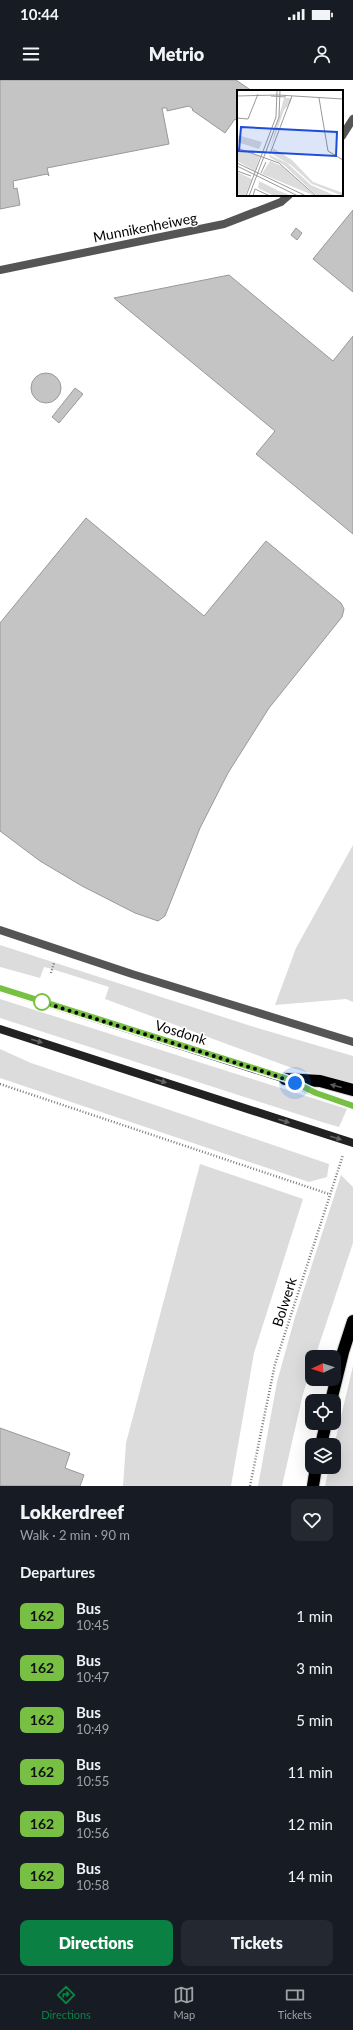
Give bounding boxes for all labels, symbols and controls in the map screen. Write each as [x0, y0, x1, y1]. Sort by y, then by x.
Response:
text: 10:44 [20, 5, 59, 23]
icon: menu [20, 43, 42, 65]
text: Metrio [149, 43, 204, 65]
icon: person [311, 43, 333, 65]
inset map [237, 90, 343, 196]
street label: Munnikenheiweg [91, 209, 199, 245]
unlabelled marker [33, 993, 51, 1011]
street label: Vosdonk [153, 1016, 210, 1048]
one-way arrow [31, 1038, 43, 1044]
your location [285, 1073, 305, 1093]
one-way arrow [155, 1078, 167, 1084]
one-way arrow [330, 1083, 342, 1089]
one-way arrow [279, 1118, 291, 1124]
one-way arrow [331, 1135, 343, 1141]
street label: Bolwerk [268, 1274, 300, 1329]
north arrow [305, 1350, 341, 1386]
map controls [305, 1350, 341, 1474]
button: locate [305, 1394, 341, 1430]
button: layers [305, 1438, 341, 1474]
button: heart [291, 1499, 333, 1541]
text: Lokkerdreef [20, 1500, 124, 1523]
text: Walk · 2 min · 90 m [20, 1527, 130, 1543]
text: Departures [20, 1563, 95, 1581]
text: Bus [76, 1599, 101, 1617]
text: 162 [30, 1607, 54, 1624]
text: 1 min [296, 1607, 333, 1625]
text: 10:45 [76, 1617, 109, 1633]
text: Bus [76, 1651, 101, 1669]
text: 162 [30, 1659, 54, 1676]
text: 3 min [296, 1659, 333, 1677]
text: 10:47 [76, 1669, 109, 1685]
text: Bus [76, 1703, 101, 1721]
text: 162 [30, 1711, 54, 1728]
text: 5 min [296, 1711, 333, 1729]
text: 10:49 [76, 1721, 109, 1737]
text: Bus [76, 1755, 101, 1773]
text: 162 [30, 1763, 54, 1780]
text: 11 min [287, 1763, 333, 1781]
text: 10:55 [76, 1773, 109, 1789]
text: Bus [76, 1807, 101, 1825]
text: 162 [30, 1815, 54, 1832]
text: 12 min [287, 1815, 333, 1833]
text: 10:56 [76, 1825, 109, 1841]
text: Bus [76, 1859, 101, 1877]
text: 162 [30, 1867, 54, 1884]
text: 14 min [287, 1867, 333, 1885]
text: 10:58 [76, 1877, 109, 1893]
button: Directions [20, 1920, 173, 1966]
button: Tickets [181, 1920, 333, 1966]
tab: Directions [41, 1984, 91, 2021]
tab: Map [173, 1984, 195, 2021]
tab: Tickets [278, 1984, 312, 2021]

